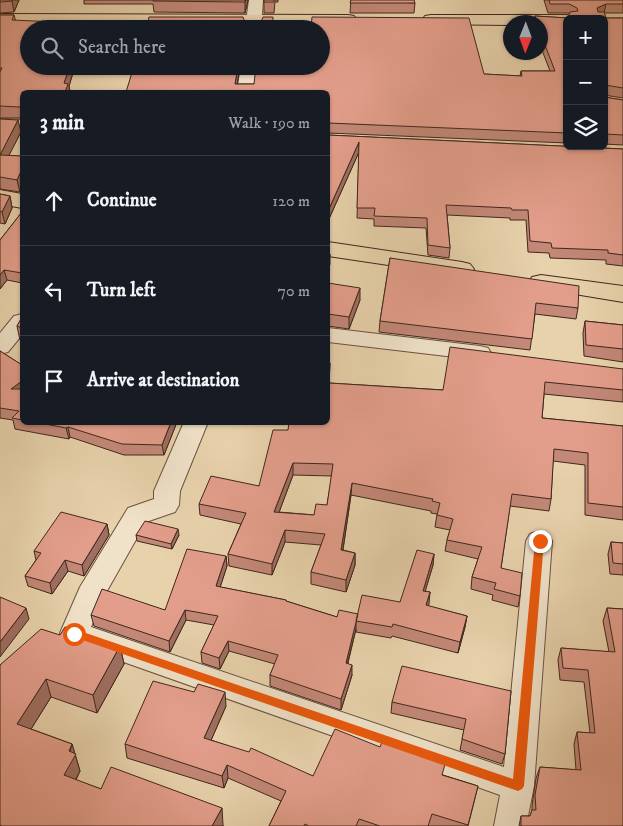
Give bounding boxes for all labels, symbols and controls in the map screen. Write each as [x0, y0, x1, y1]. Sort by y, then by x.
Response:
north arrow [503, 15, 548, 60]
map controls [563, 15, 608, 150]
button: + [563, 15, 608, 60]
search box [20, 20, 330, 75]
icon: search [38, 34, 66, 62]
text: Search here [78, 36, 166, 59]
button: − [563, 60, 608, 105]
button: layers [563, 105, 608, 150]
text: 3 min [40, 110, 85, 136]
text: Walk · 190 m [228, 113, 310, 133]
icon: ahead [40, 187, 68, 215]
text: Continue [87, 189, 157, 212]
text: 120 m [272, 191, 310, 211]
icon: left [40, 277, 68, 305]
text: Turn left [87, 279, 156, 302]
text: 70 m [278, 281, 310, 301]
icon: arrive [40, 367, 68, 395]
text: Arrive at destination [87, 369, 239, 392]
route end [529, 530, 552, 553]
route start [63, 623, 86, 646]

